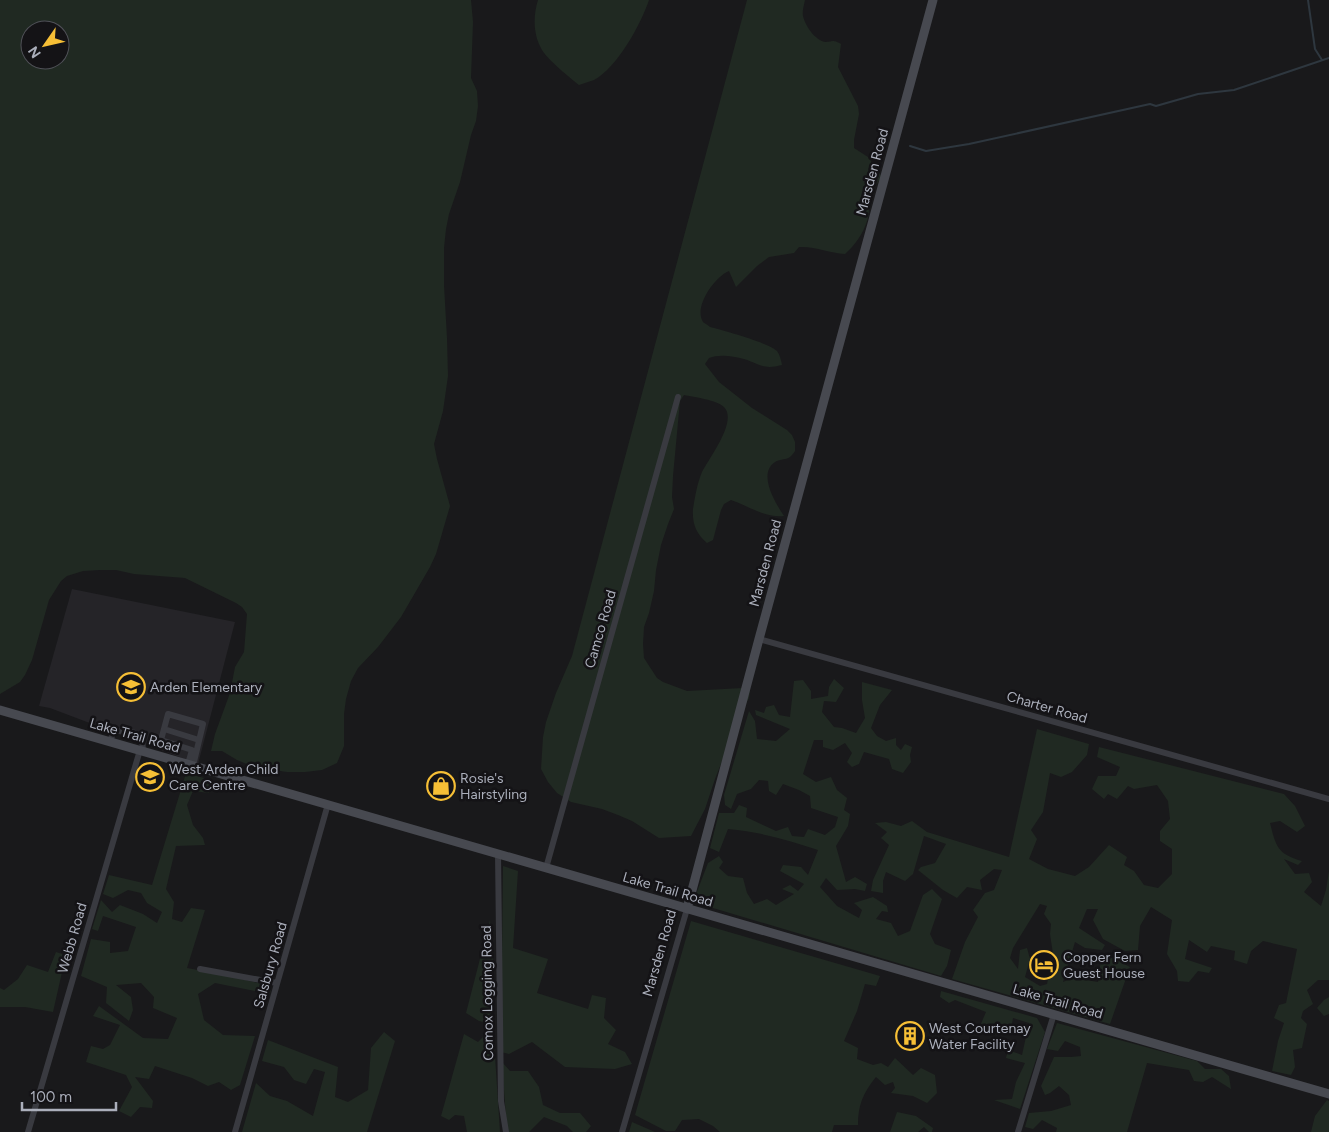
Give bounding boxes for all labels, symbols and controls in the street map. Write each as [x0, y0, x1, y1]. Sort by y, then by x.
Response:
north arrow [20, 20, 70, 70]
text: N [25, 43, 45, 61]
street label: Marsden Road [853, 127, 892, 218]
street label: Marsden Road [746, 518, 785, 609]
street label: Camco Road [581, 588, 620, 670]
school or university icon: Arden Elementary [116, 672, 146, 702]
place label: Arden Elementary [150, 679, 263, 696]
street label: Charter Road [1005, 688, 1089, 727]
street label: Lake Trail Road [88, 714, 182, 756]
place label: West Arden Child Care Centre [169, 761, 279, 794]
school or university icon: West Arden Child Care Centre [135, 762, 165, 792]
place label: Rosie's Hairstyling [460, 770, 527, 803]
shop icon: Rosie's Hairstyling [426, 771, 456, 801]
street label: Lake Trail Road [621, 868, 715, 910]
street label: Webb Road [54, 901, 91, 975]
street label: Marsden Road [639, 908, 680, 999]
street label: Salsbury Road [250, 920, 291, 1010]
street label: Comox Logging Road [478, 925, 497, 1061]
place label: Copper Fern Guest House [1063, 949, 1145, 982]
hotel icon: Copper Fern Guest House [1029, 950, 1059, 980]
street label: Lake Trail Road [1011, 980, 1105, 1022]
place label: West Courtenay Water Facility [929, 1020, 1031, 1053]
building icon: West Courtenay Water Facility [895, 1021, 925, 1051]
scale bar [22, 1080, 116, 1112]
text: 100 m [30, 1088, 72, 1106]

